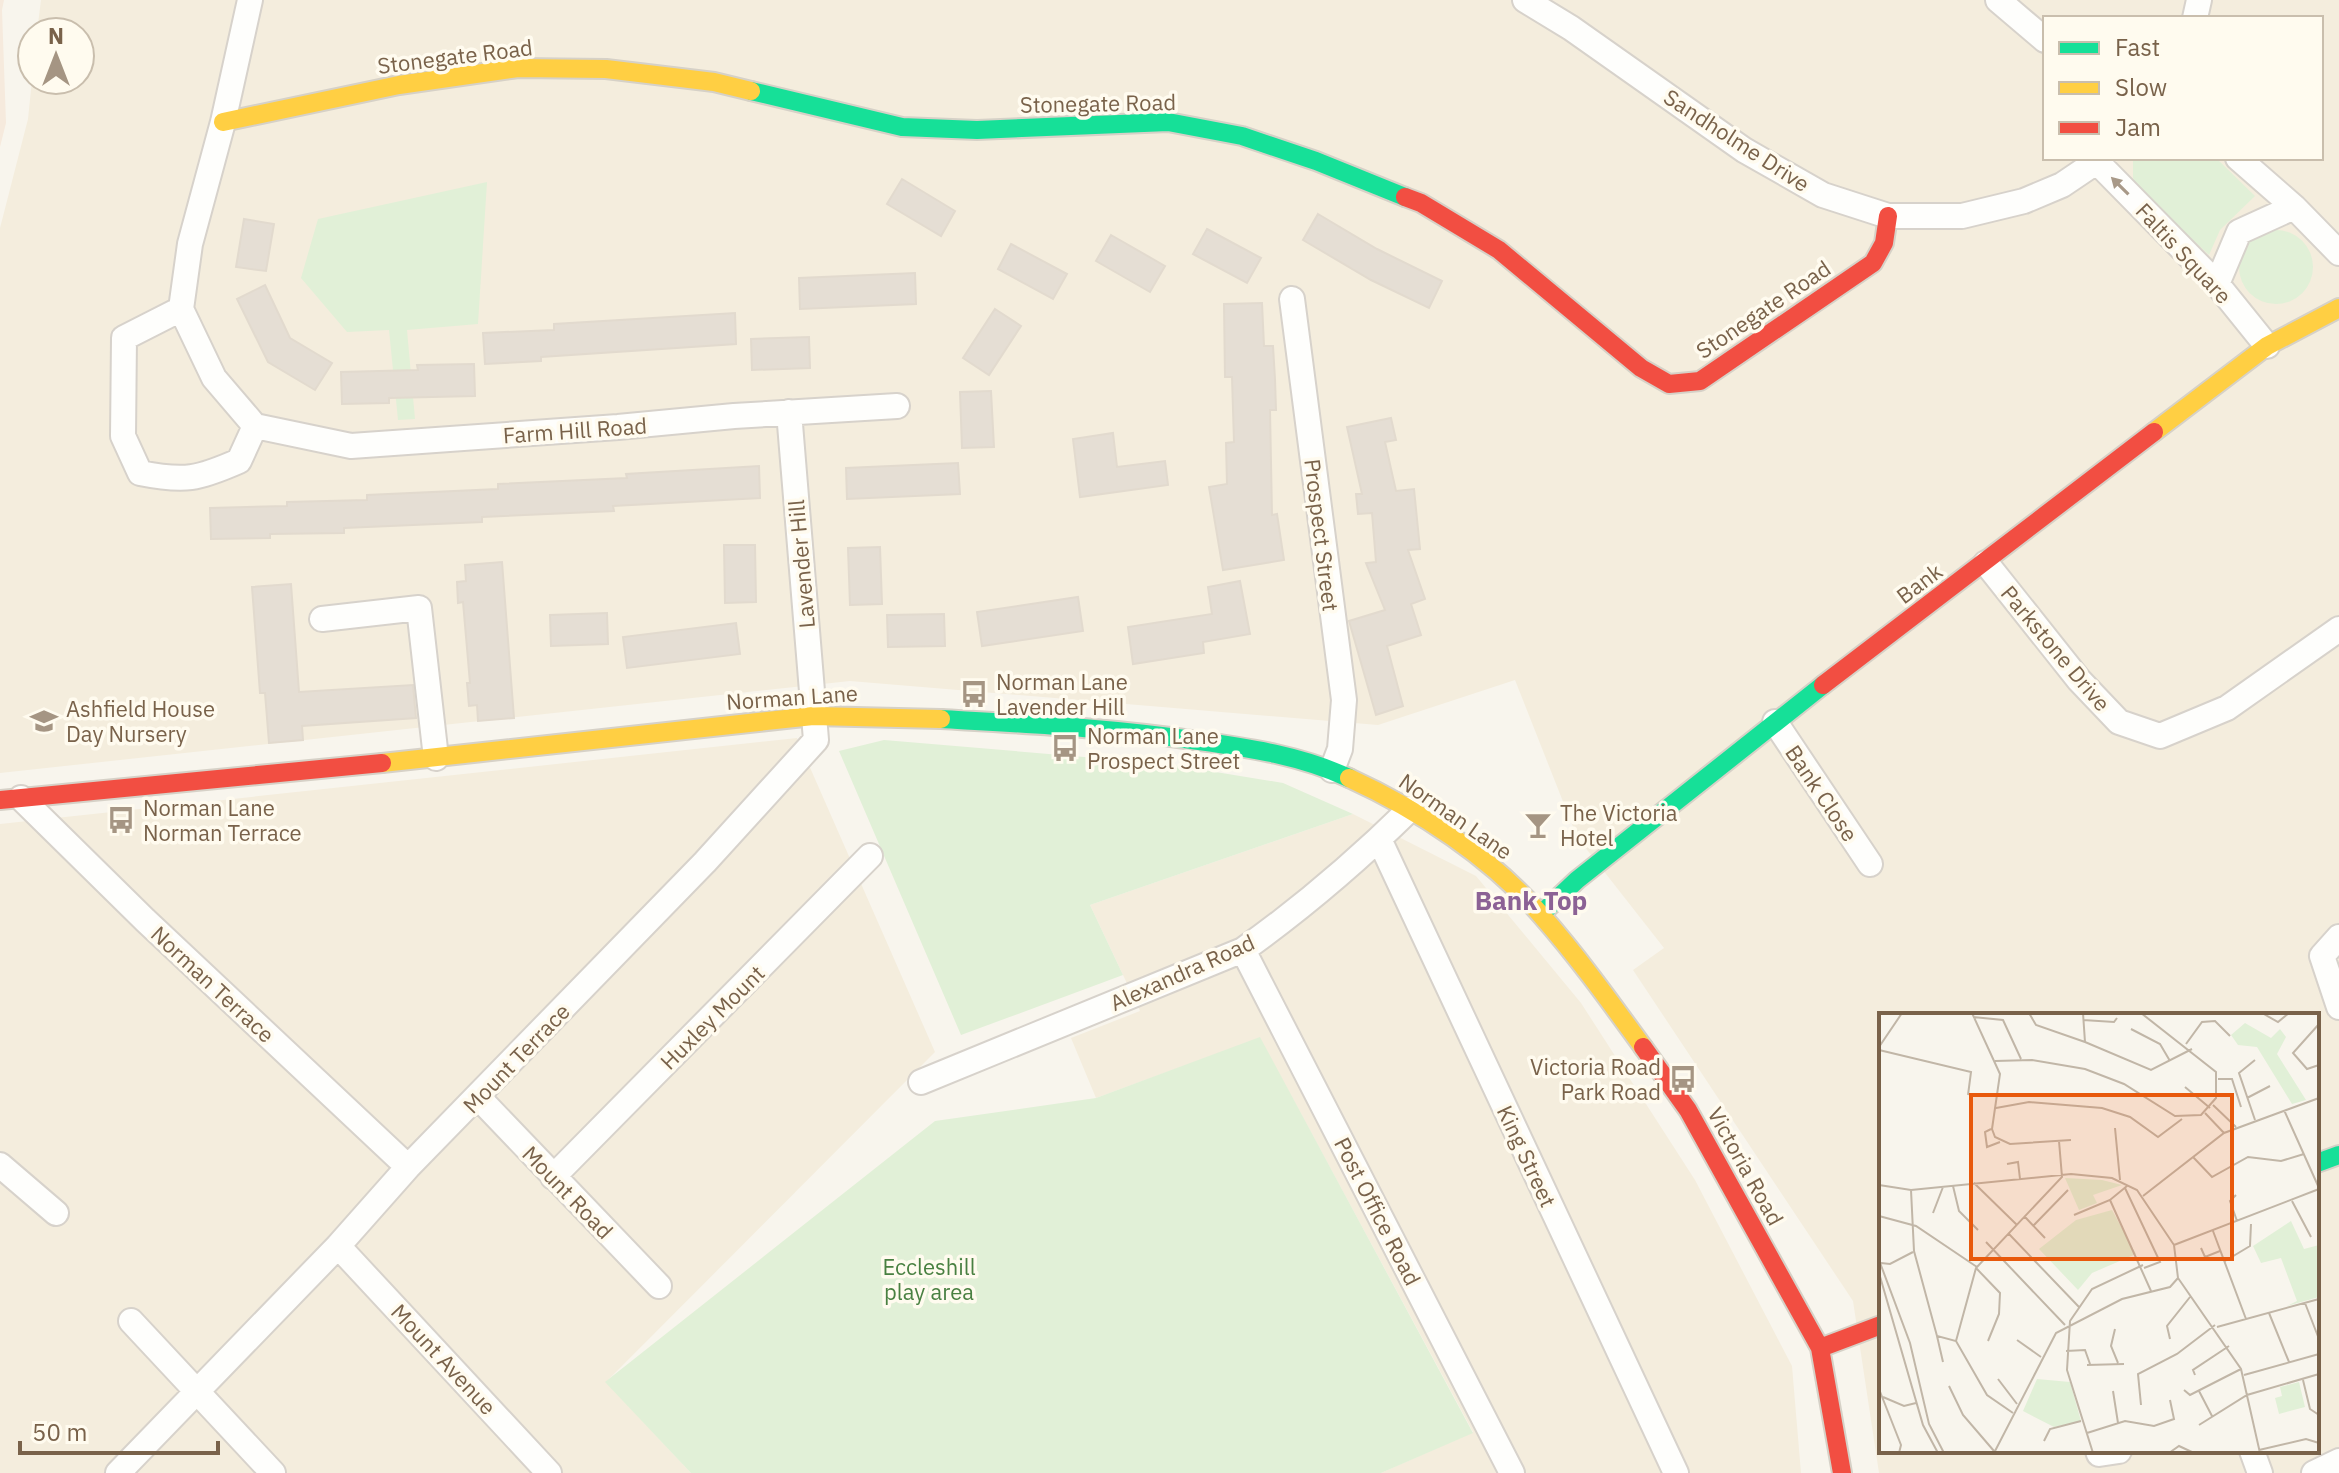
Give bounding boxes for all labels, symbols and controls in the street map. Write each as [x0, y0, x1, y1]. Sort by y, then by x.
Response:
north arrow [16, 16, 96, 96]
legend [2043, 16, 2323, 160]
text: N [48, 21, 64, 50]
text: Fast [2115, 31, 2160, 63]
street label: Stonegate Road [376, 32, 534, 80]
text: Slow [2115, 71, 2167, 103]
street label: Sandholme Drive [1659, 82, 1815, 198]
street label: Stonegate Road [1020, 87, 1176, 119]
text: Jam [2115, 111, 2161, 143]
one-way arrow [2111, 177, 2130, 196]
street label: Faltis Square [2130, 196, 2238, 310]
street label: Stonegate Road [1690, 253, 1836, 365]
street label: Farm Hill Road [502, 411, 648, 449]
street label: Prospect Street [1298, 457, 1346, 613]
street label: Lavender Hill [781, 499, 821, 629]
street label: Bank [1890, 556, 1948, 610]
street label: Parkstone Drive [1995, 579, 2117, 717]
place label: Norman Lane Lavender Hill [996, 667, 1128, 721]
street label: Norman Lane [725, 678, 859, 716]
bus stop icon: Norman Lane Lavender Hill [959, 679, 989, 709]
place label: Ashfield House Day Nursery [66, 694, 215, 748]
school or university icon: Ashfield House Day Nursery [29, 706, 59, 736]
place label: Norman Lane Prospect Street [1087, 721, 1240, 775]
bus stop icon: Norman Lane Prospect Street [1050, 733, 1080, 763]
street label: Bank Close [1779, 739, 1865, 847]
street label: Norman Lane [1394, 766, 1518, 866]
place label: Norman Lane Norman Terrace [143, 793, 302, 847]
place label: The Victoria Hotel [1560, 798, 1678, 852]
bus stop icon: Norman Lane Norman Terrace [106, 805, 136, 835]
bar icon: The Victoria Hotel [1523, 810, 1553, 840]
district label: Bank Top [1475, 883, 1587, 917]
street label: Norman Terrace [145, 919, 281, 1049]
street label: Alexandra Road [1105, 927, 1259, 1017]
street label: Huxley Mount [654, 959, 770, 1075]
street label: Mount Terrace [456, 997, 576, 1119]
inset map [1879, 1013, 2319, 1453]
place label: Victoria Road Park Road [1530, 1052, 1661, 1106]
bus stop icon: Victoria Road Park Road [1668, 1064, 1698, 1094]
street label: King Street [1491, 1100, 1563, 1212]
street label: Victoria Road [1702, 1102, 1790, 1230]
street label: Post Office Road [1328, 1132, 1428, 1290]
street label: Mount Road [516, 1139, 620, 1245]
park label: Eccleshill play area [882, 1252, 976, 1306]
street label: Mount Avenue [385, 1297, 503, 1421]
scale bar [20, 1405, 218, 1455]
text: 50 m [32, 1416, 87, 1448]

